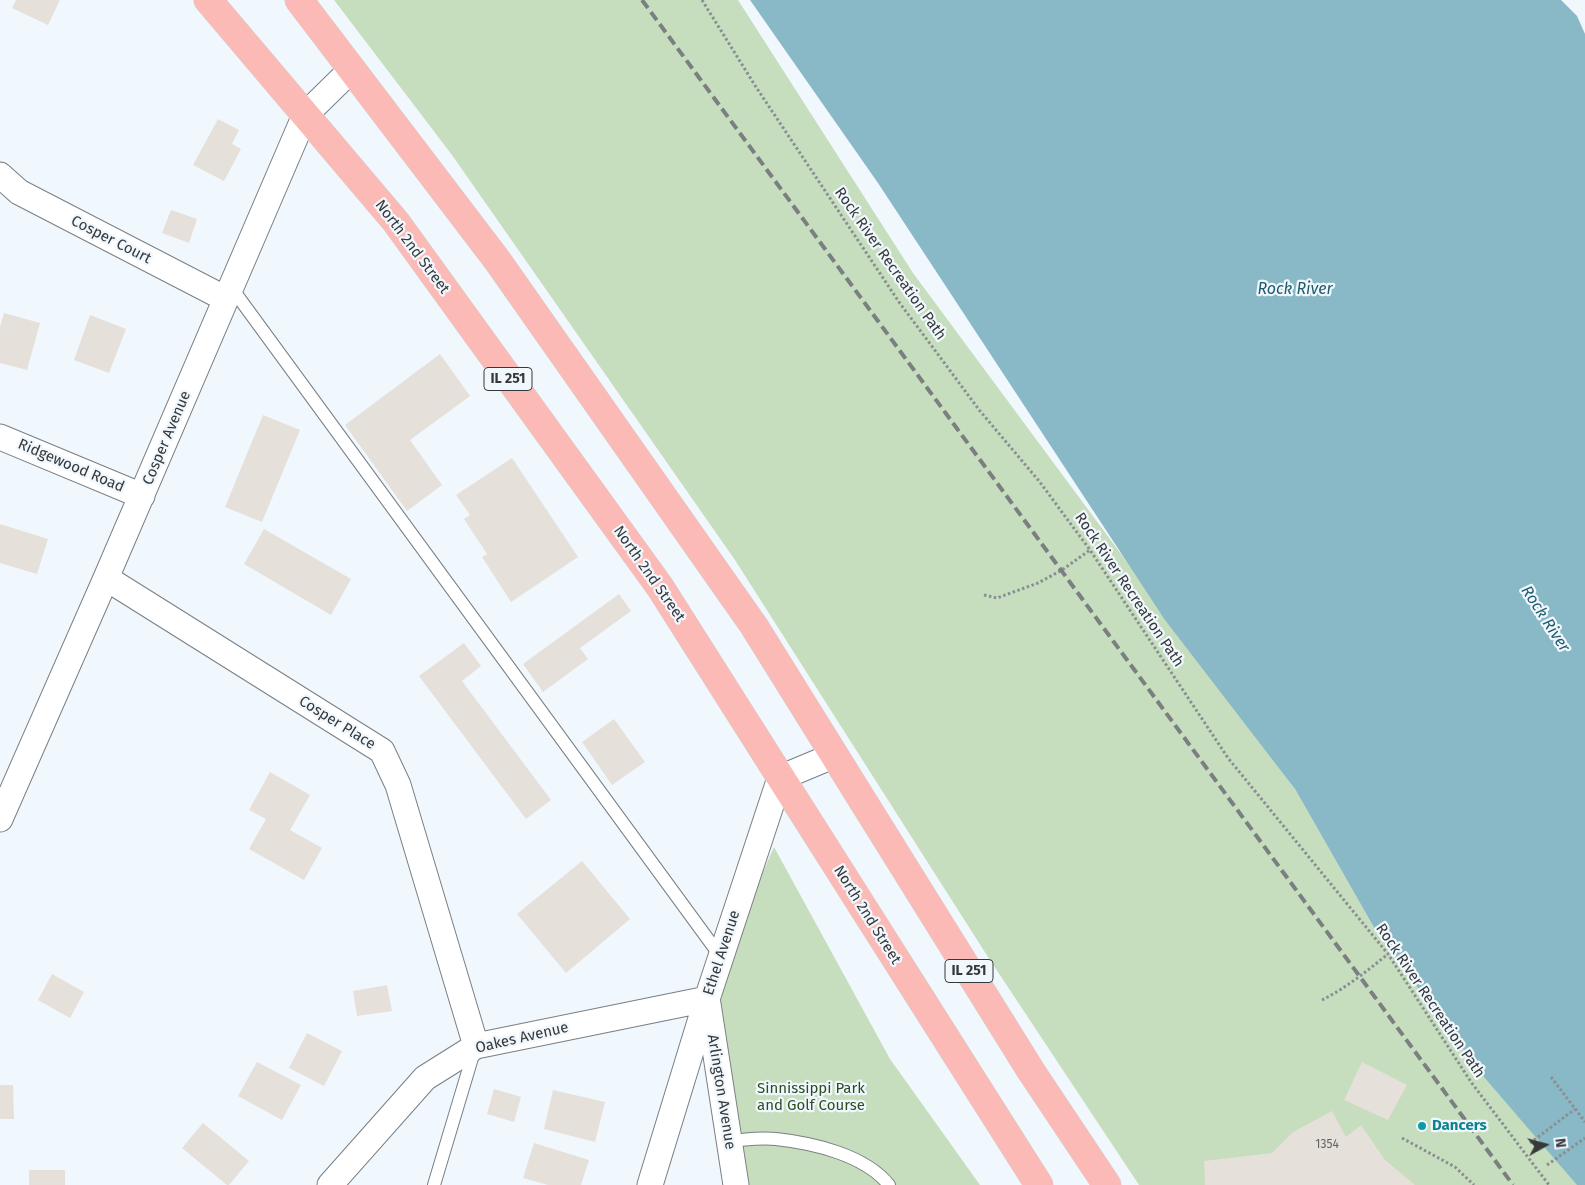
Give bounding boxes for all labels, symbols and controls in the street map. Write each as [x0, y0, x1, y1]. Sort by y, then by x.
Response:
street label: Rock River Recreation Path [830, 184, 950, 344]
street label: North 2nd Street [371, 197, 453, 297]
street label: Cosper Court [68, 212, 154, 268]
water label: Rock River [1257, 280, 1333, 300]
road number: IL 251 [484, 368, 532, 390]
street label: Cosper Avenue [139, 388, 195, 488]
street label: Ridgewood Road [15, 435, 127, 497]
street label: Rock River Recreation Path [1071, 509, 1187, 671]
street label: North 2nd Street [609, 523, 689, 625]
water label: Rock River [1516, 582, 1574, 656]
street label: Cosper Place [295, 692, 379, 754]
street label: North 2nd Street [829, 862, 905, 968]
street label: Ethel Avenue [700, 908, 744, 998]
street label: Rock River Recreation Path [1372, 920, 1488, 1082]
road number: IL 251 [945, 959, 993, 982]
street label: Oakes Avenue [474, 1019, 570, 1057]
street label: Arlington Avenue [703, 1033, 739, 1151]
park label: Sinnissippi Park and Golf Course [757, 1080, 865, 1115]
place label: Dancers [1432, 1117, 1487, 1135]
marker: Dancers [1416, 1120, 1428, 1132]
north arrow [1520, 1120, 1570, 1170]
text: N [1551, 1137, 1569, 1149]
house number: 1354 [1315, 1138, 1339, 1152]

